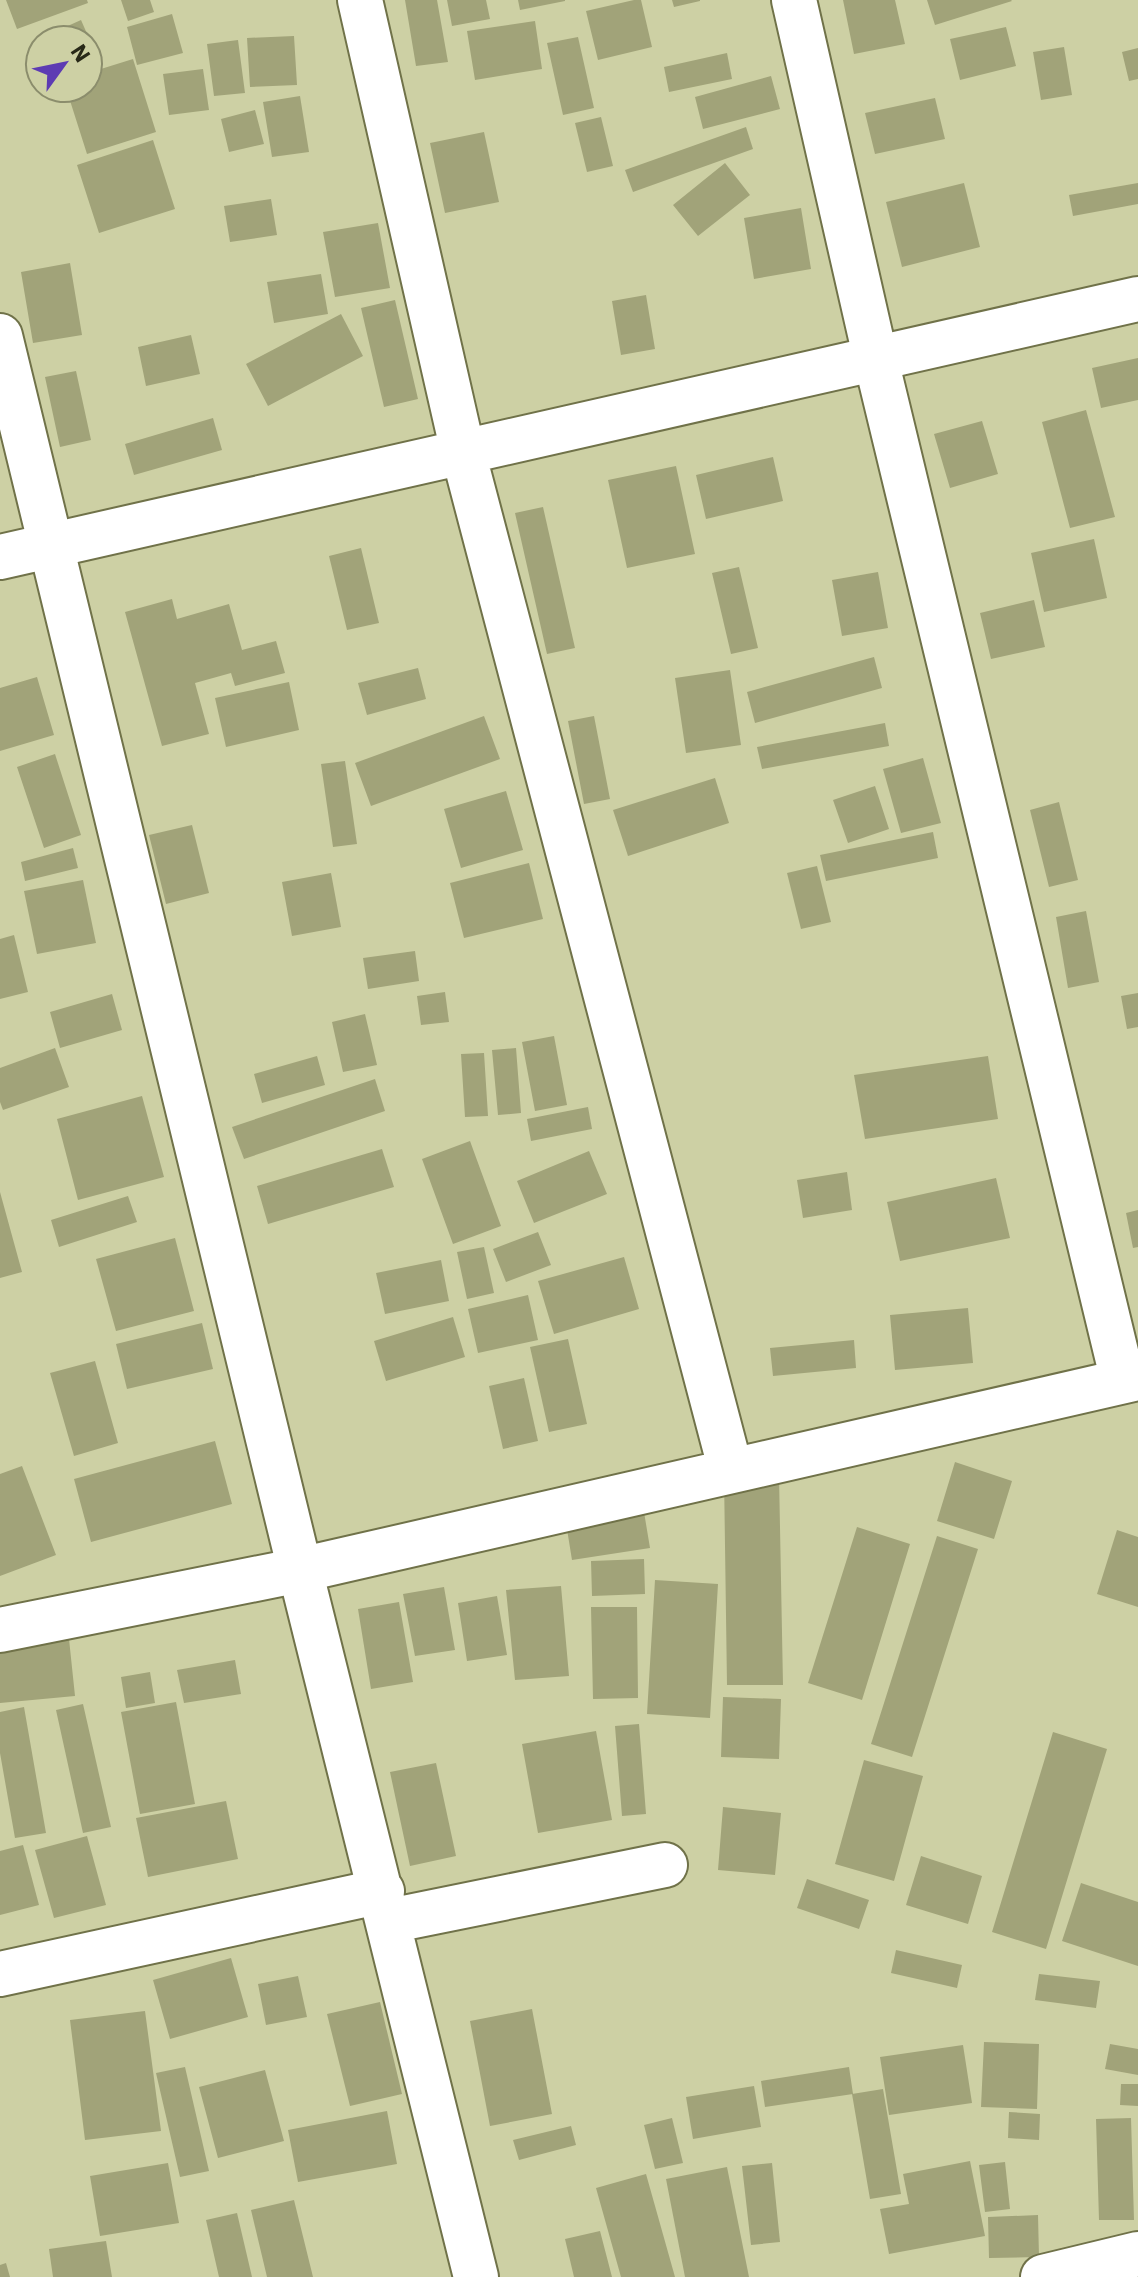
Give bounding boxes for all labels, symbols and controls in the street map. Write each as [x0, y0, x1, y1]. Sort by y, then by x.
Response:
north arrow [24, 24, 104, 104]
text: N [65, 38, 98, 67]

